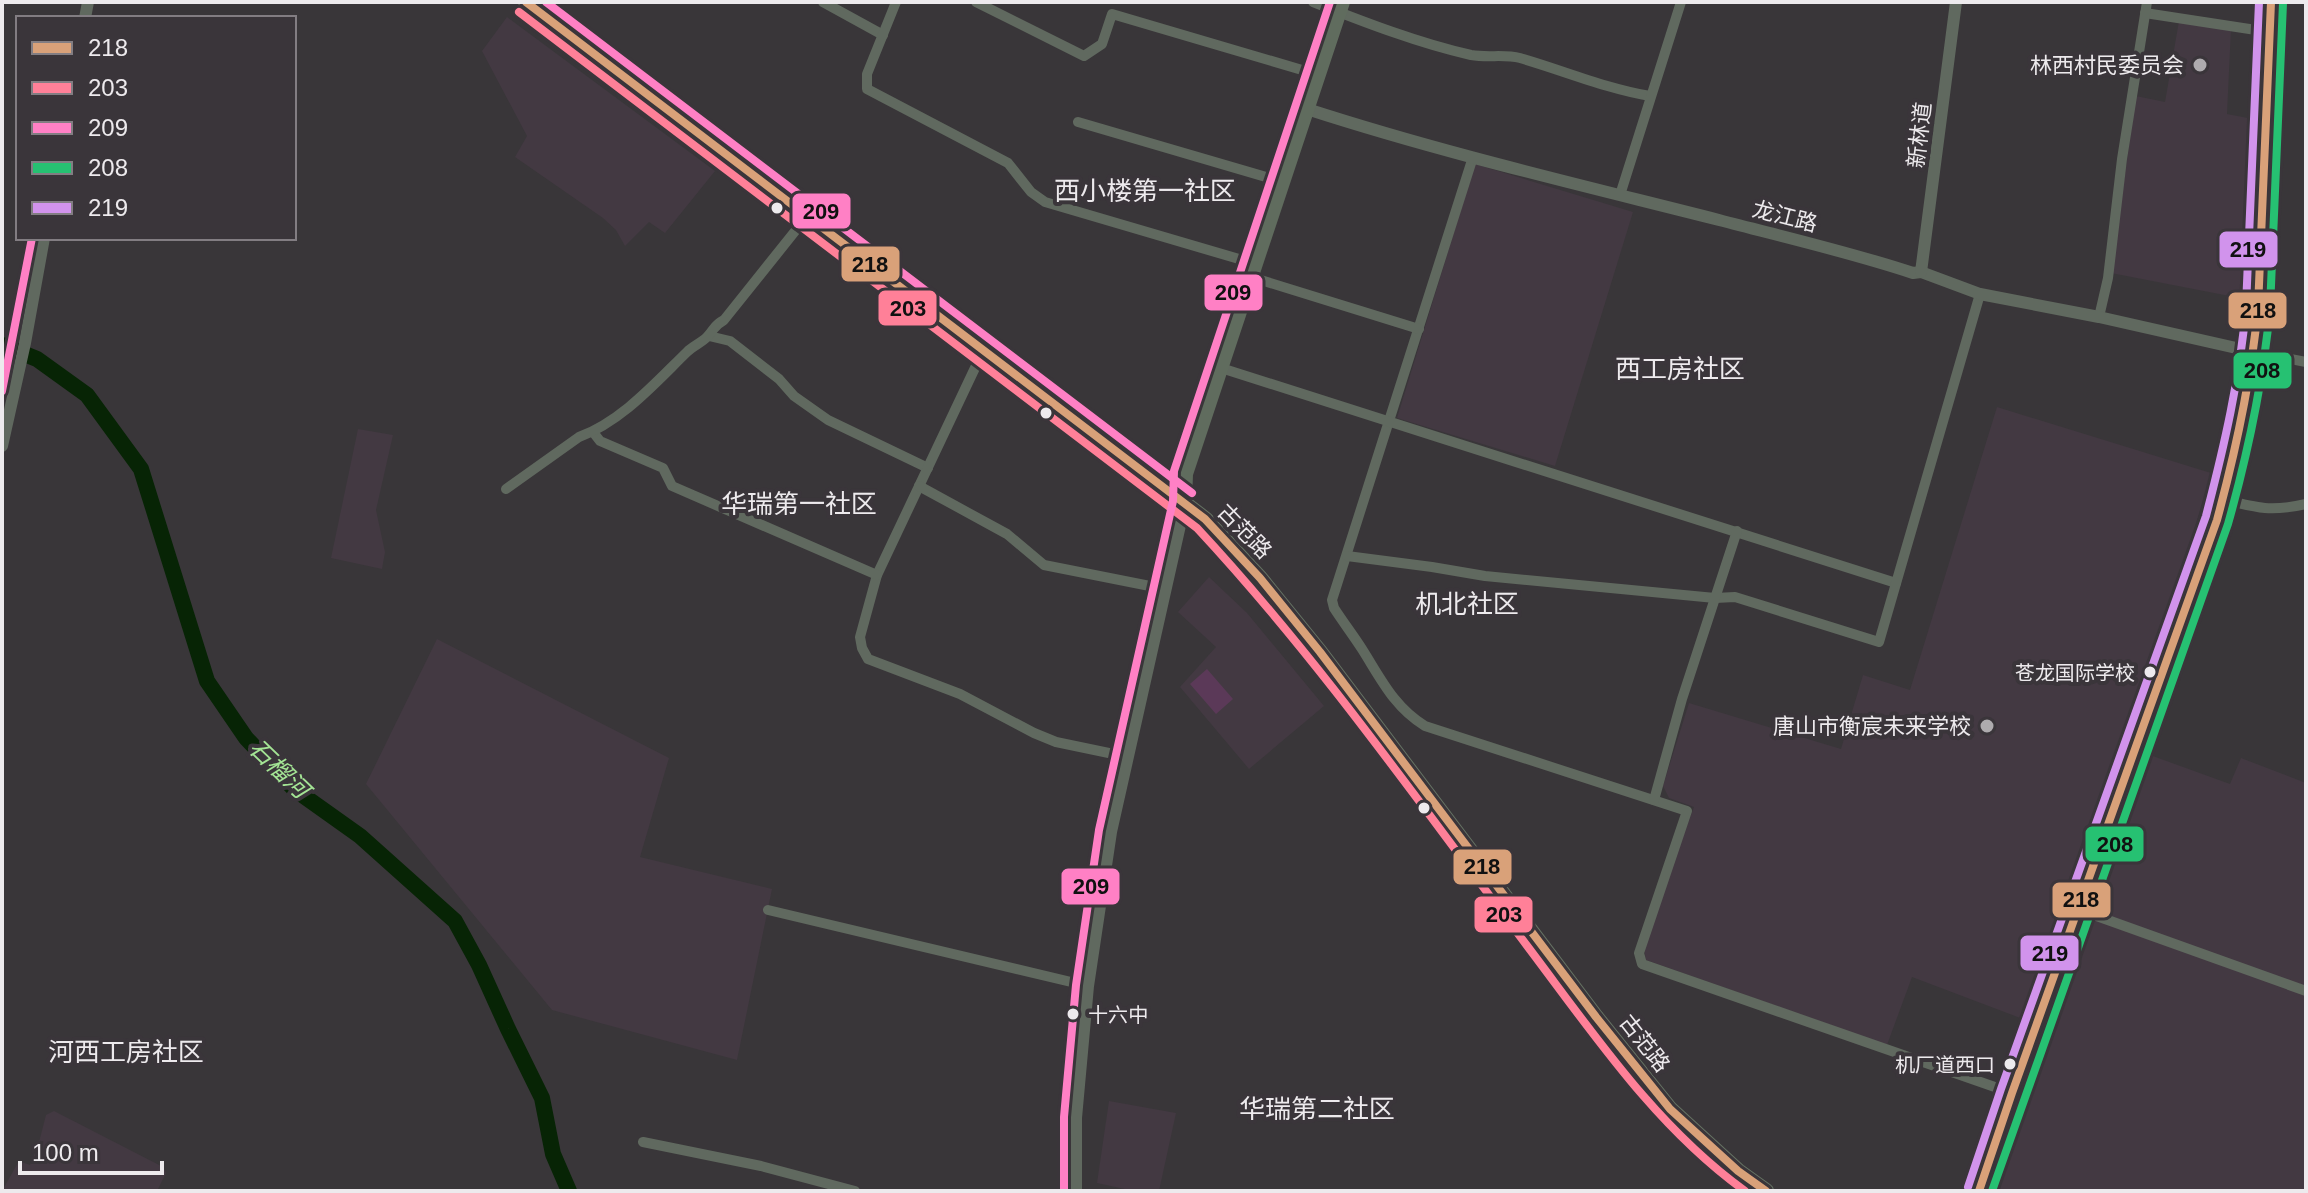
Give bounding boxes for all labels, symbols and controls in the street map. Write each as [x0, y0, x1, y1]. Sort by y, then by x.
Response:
legend [16, 16, 296, 240]
text: 218 [88, 34, 128, 61]
place label: 林西村民委员会 [2030, 53, 2184, 78]
marker: 林西村民委员会 [2191, 56, 2209, 74]
text: 203 [88, 74, 128, 101]
street label: 新林道 [1903, 101, 1936, 169]
text: 209 [88, 114, 128, 141]
text: 208 [88, 154, 128, 181]
district label: 西小楼第一社区 [1054, 176, 1236, 206]
line badge: 209 [791, 192, 852, 230]
text: 219 [88, 194, 128, 221]
street label: 龙江路 [1750, 196, 1820, 237]
text: 209 [803, 199, 839, 224]
unlabelled marker [769, 200, 785, 216]
line badge: 219 [2218, 230, 2279, 269]
text: 219 [2230, 237, 2266, 262]
line badge: 218 [840, 245, 901, 283]
text: 218 [852, 252, 888, 277]
line badge: 209 [1203, 273, 1264, 312]
text: 209 [1215, 280, 1251, 305]
line badge: 203 [877, 289, 938, 327]
line badge: 218 [2227, 291, 2288, 330]
text: 203 [890, 296, 926, 321]
text: 218 [2240, 298, 2276, 323]
line badge: 208 [2232, 351, 2293, 390]
district label: 西工房社区 [1615, 354, 1745, 384]
text: 208 [2244, 358, 2280, 383]
unlabelled marker [1038, 405, 1054, 421]
district label: 华瑞第一社区 [721, 489, 877, 519]
street label: 古范路 [1213, 499, 1277, 564]
district label: 机北社区 [1415, 589, 1519, 619]
place label: 苍龙国际学校 [2015, 662, 2135, 684]
marker: 苍龙国际学校 [2142, 664, 2158, 680]
place label: 唐山市衡宸未来学校 [1773, 714, 1971, 739]
marker: 唐山市衡宸未来学校 [1978, 717, 1996, 735]
water label: 石榴河 [244, 734, 317, 806]
unlabelled marker [1416, 800, 1432, 816]
line badge: 208 [2084, 825, 2145, 863]
text: 208 [2097, 832, 2133, 857]
line badge: 218 [1452, 848, 1513, 886]
text: 218 [1464, 854, 1500, 879]
line badge: 209 [1060, 867, 1121, 906]
text: 209 [1073, 874, 1109, 899]
line badge: 218 [2051, 881, 2112, 919]
text: 218 [2063, 887, 2099, 912]
line badge: 203 [1473, 895, 1534, 934]
text: 203 [1486, 902, 1522, 927]
line badge: 219 [2019, 934, 2080, 972]
text: 219 [2032, 941, 2068, 966]
place label: 十六中 [1088, 1004, 1148, 1026]
marker: 十六中 [1065, 1006, 1081, 1022]
street label: 古范路 [1614, 1010, 1675, 1077]
district label: 河西工房社区 [48, 1037, 204, 1067]
place label: 机厂道西口 [1895, 1054, 1995, 1076]
marker: 机厂道西口 [2002, 1056, 2018, 1072]
district label: 华瑞第二社区 [1239, 1094, 1395, 1124]
scale bar [20, 1125, 162, 1175]
text: 100 m [32, 1139, 99, 1166]

